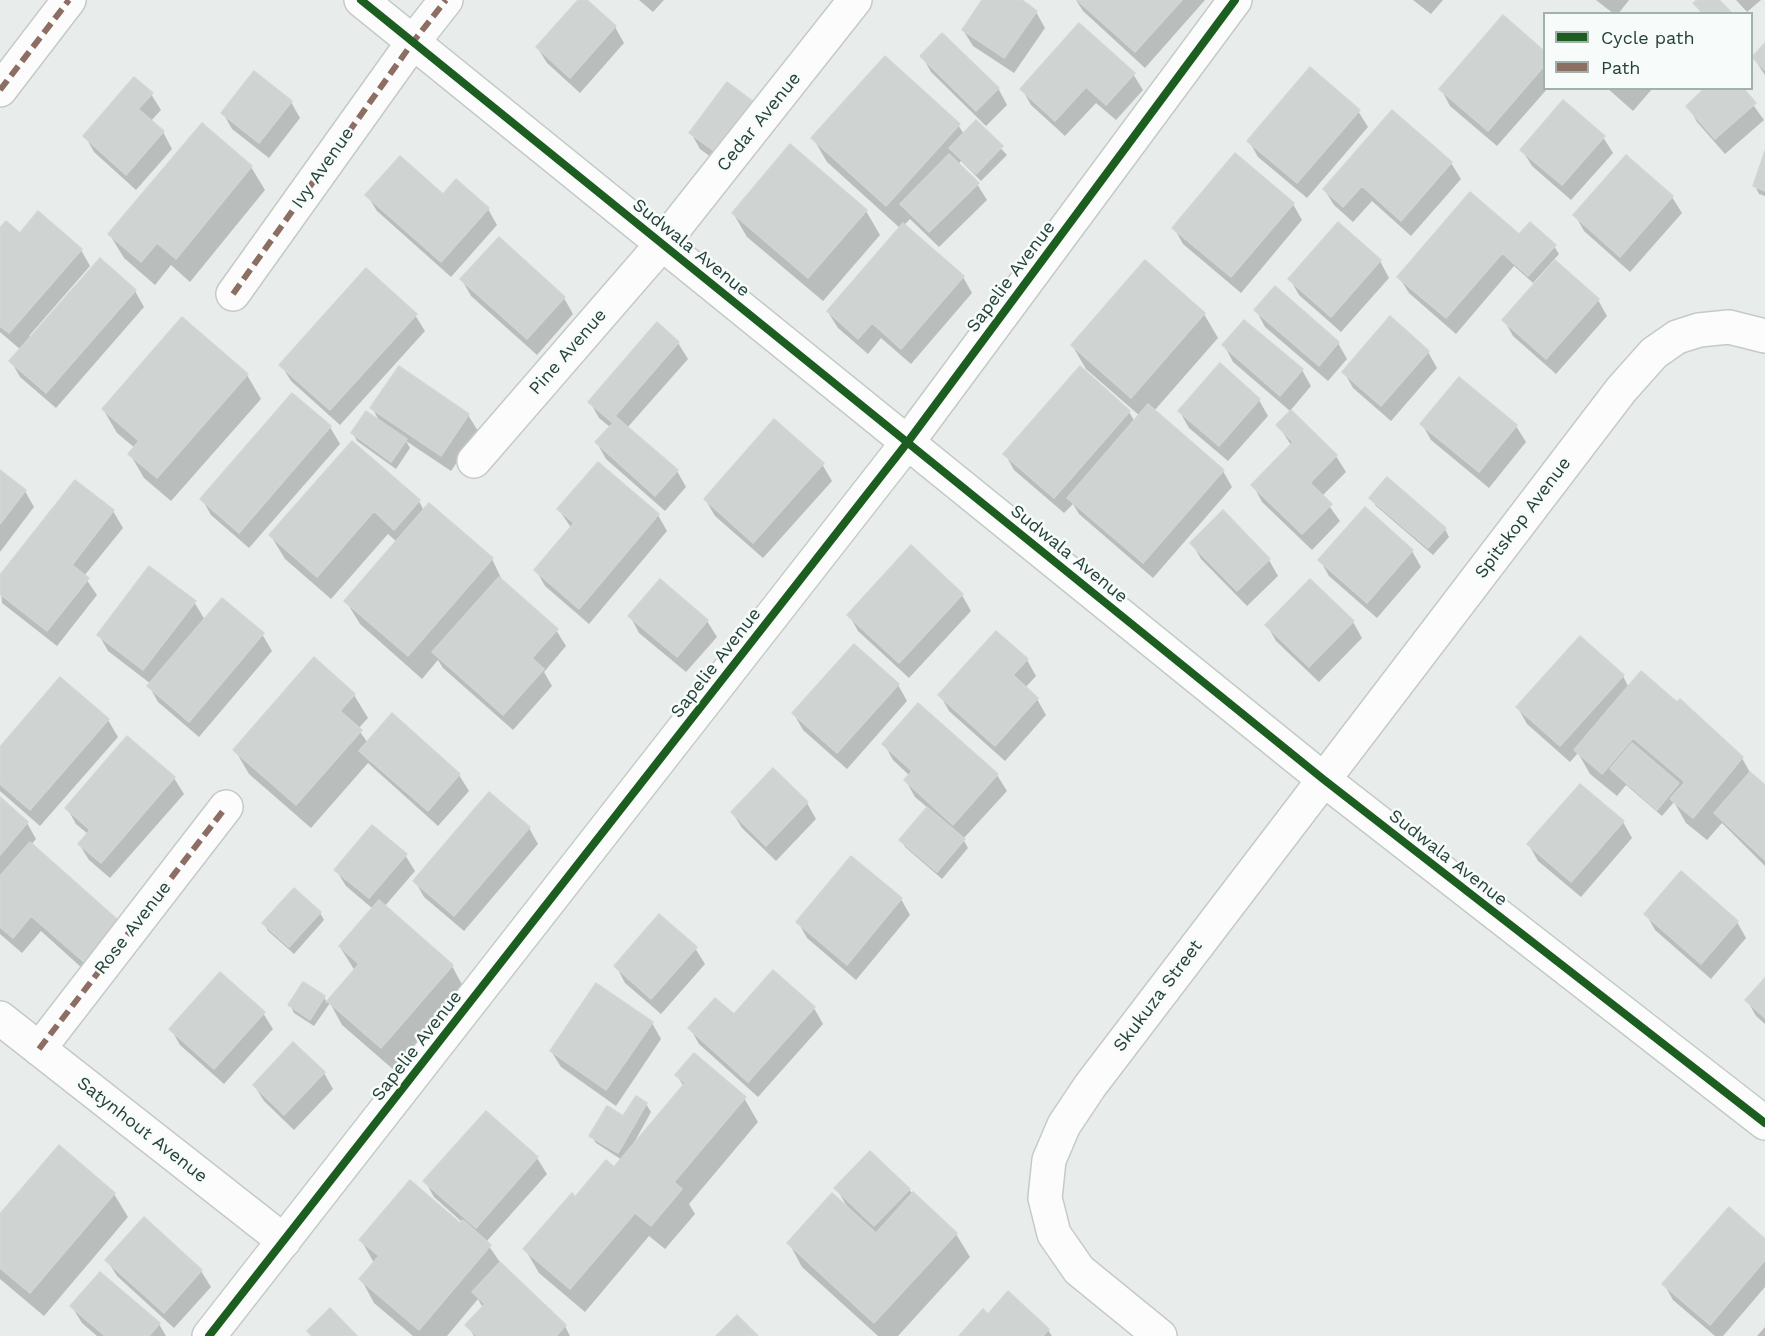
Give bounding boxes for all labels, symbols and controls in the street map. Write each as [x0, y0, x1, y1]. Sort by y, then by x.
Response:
legend [1543, 12, 1753, 90]
text: Cycle path [1601, 27, 1695, 48]
text: Path [1601, 57, 1641, 78]
street label: Cedar Avenue [712, 68, 806, 176]
street label: Ivy Avenue [287, 123, 359, 213]
street label: Sudwala Avenue [628, 194, 754, 302]
street label: Sapelie Avenue [962, 217, 1060, 337]
street label: Pine Avenue [525, 304, 611, 400]
street label: Spitskop Avenue [1470, 453, 1576, 583]
street label: Sudwala Avenue [1006, 500, 1132, 608]
street label: Sapelie Avenue [666, 604, 766, 722]
street label: Sudwala Avenue [1384, 805, 1512, 911]
street label: Rose Avenue [90, 877, 176, 979]
street label: Skukuza Street [1109, 936, 1207, 1056]
street label: Sapelie Avenue [367, 987, 467, 1105]
street label: Satynhout Avenue [72, 1072, 212, 1188]

